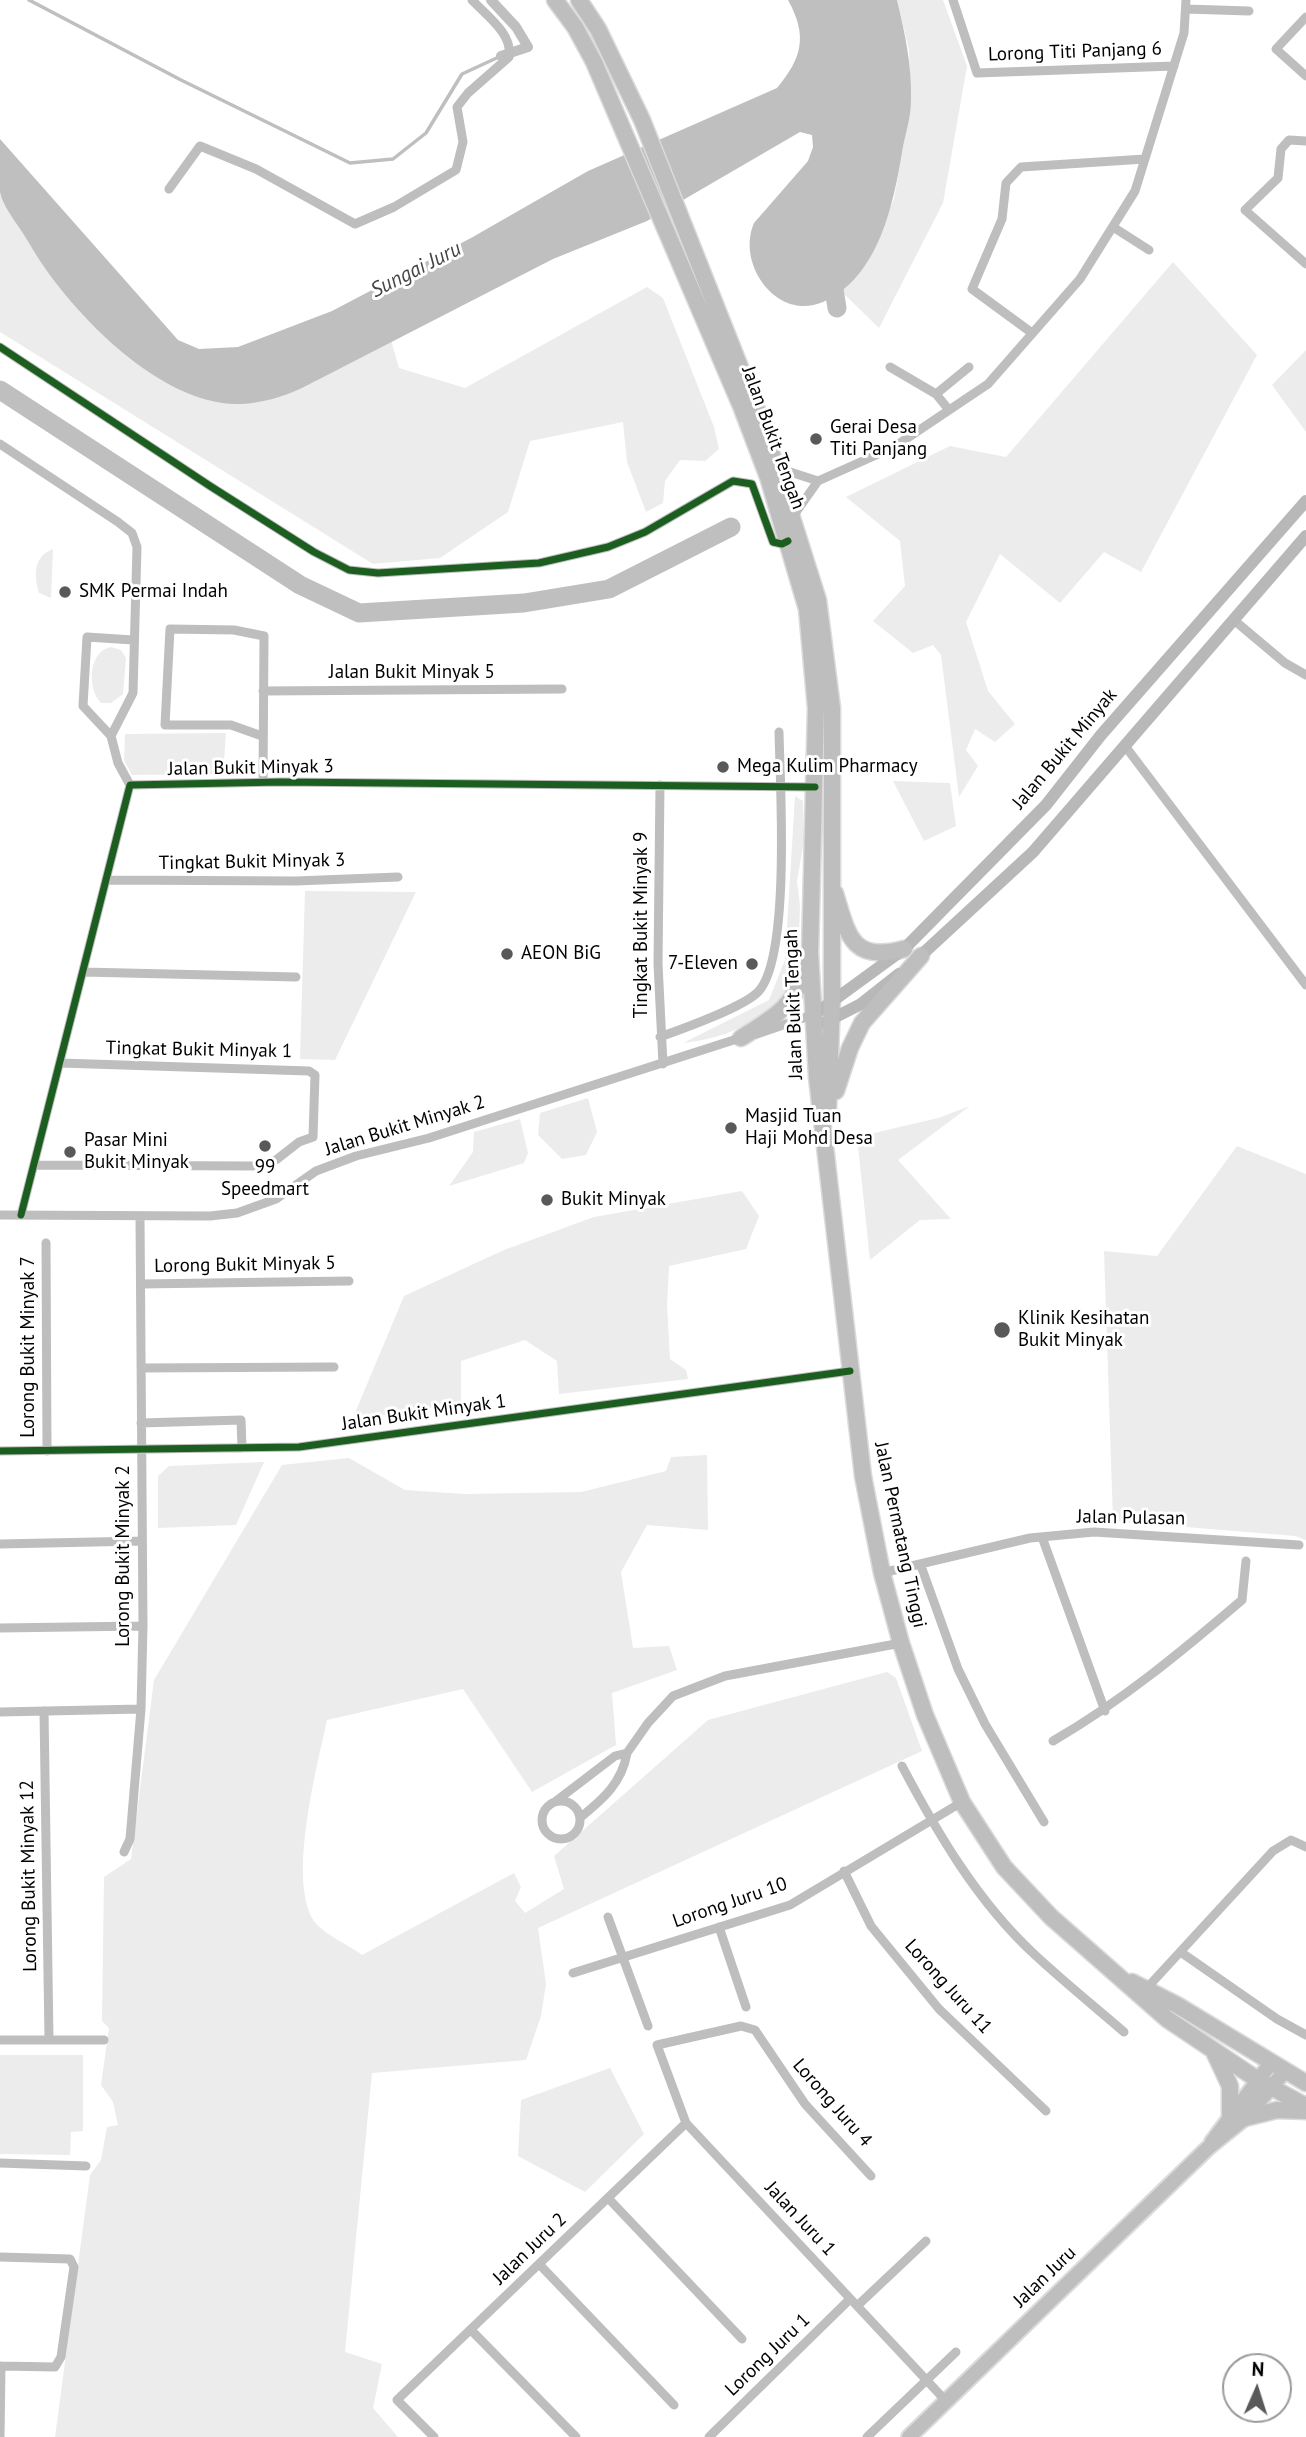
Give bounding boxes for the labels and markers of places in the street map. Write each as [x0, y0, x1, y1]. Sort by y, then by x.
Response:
place label: Gerai Desa Titi Panjang [830, 417, 927, 461]
marker: Gerai Desa Titi Panjang [808, 431, 824, 447]
place label: SMK Permai Indah [79, 581, 228, 603]
marker: SMK Permai Indah [57, 584, 73, 600]
place label: Mega Kulim Pharmacy [737, 756, 918, 778]
marker: Mega Kulim Pharmacy [715, 759, 731, 775]
place label: AEON BiG [521, 943, 601, 965]
marker: AEON BiG [499, 946, 515, 962]
place label: 7-Eleven [668, 953, 738, 975]
marker: 7-Eleven [744, 956, 760, 972]
place label: Masjid Tuan Haji Mohd Desa [745, 1106, 873, 1150]
marker: Masjid Tuan Haji Mohd Desa [723, 1120, 739, 1136]
place label: Pasar Mini Bukit Minyak [84, 1130, 189, 1174]
marker: 99 Speedmart [257, 1138, 273, 1154]
marker: Pasar Mini Bukit Minyak [62, 1144, 78, 1160]
place label: 99 Speedmart [221, 1157, 309, 1201]
place label: Bukit Minyak [561, 1189, 666, 1211]
marker: Bukit Minyak [539, 1192, 555, 1208]
place label: Klinik Kesihatan Bukit Minyak [1018, 1308, 1149, 1352]
marker: Klinik Kesihatan Bukit Minyak [992, 1320, 1012, 1340]

